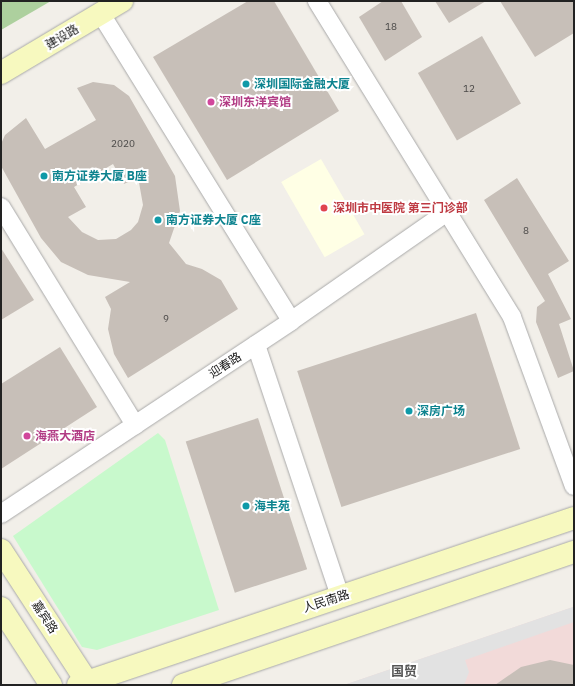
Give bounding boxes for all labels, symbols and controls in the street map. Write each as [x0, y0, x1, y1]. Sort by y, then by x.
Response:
house number: 18 [385, 21, 397, 33]
street label: 建设路 [43, 22, 81, 52]
place label: 深圳国际金融大厦 [254, 77, 350, 91]
marker: 深圳国际金融大厦 [241, 79, 251, 89]
house number: 12 [463, 83, 475, 95]
place label: 深圳东洋宾馆 [219, 95, 291, 109]
marker: 深圳东洋宾馆 [206, 97, 216, 107]
house number: 2020 [111, 138, 135, 150]
place label: 南方证券大厦 B座 [52, 169, 147, 183]
marker: 南方证券大厦 B座 [39, 171, 49, 181]
place label: 深圳市中医院 第三门诊部 [333, 201, 468, 215]
marker: 深圳市中医院 第三门诊部 [318, 202, 330, 214]
place label: 南方证券大厦 C座 [166, 213, 261, 227]
marker: 南方证券大厦 C座 [153, 215, 163, 225]
house number: 8 [523, 225, 529, 237]
house number: 9 [163, 313, 169, 325]
street label: 迎春路 [206, 349, 244, 381]
place label: 深房广场 [417, 404, 465, 418]
marker: 深房广场 [404, 406, 414, 416]
place label: 海燕大酒店 [35, 429, 95, 443]
marker: 海燕大酒店 [22, 431, 32, 441]
place label: 海丰苑 [254, 499, 290, 513]
marker: 海丰苑 [241, 501, 251, 511]
street label: 人民南路 [301, 587, 351, 615]
street label: 嘉宾路 [29, 598, 61, 636]
district label: 国贸 [391, 664, 417, 680]

